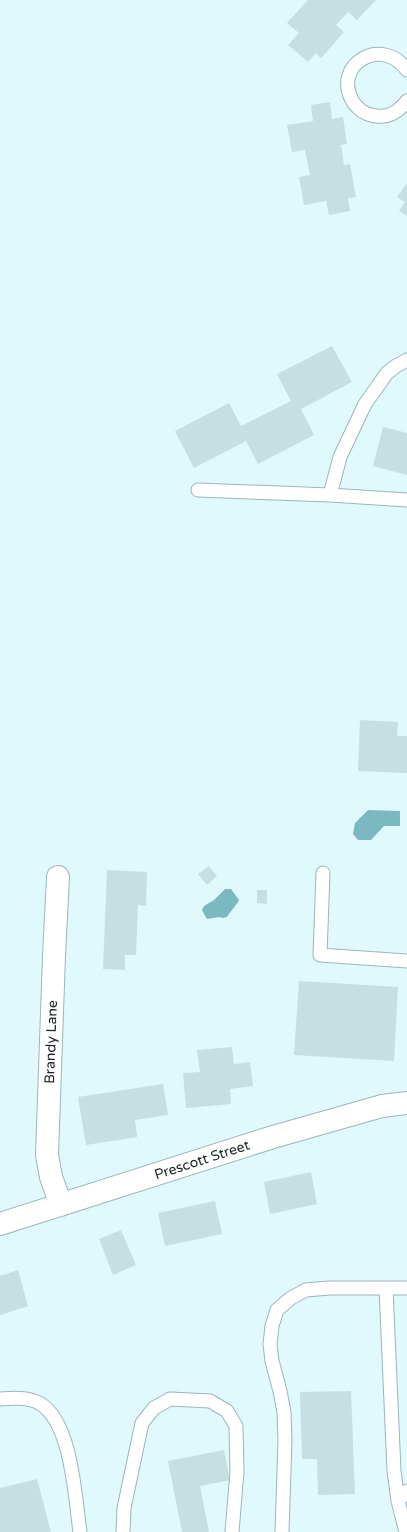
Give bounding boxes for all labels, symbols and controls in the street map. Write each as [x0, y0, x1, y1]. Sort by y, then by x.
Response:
street label: Brandy Lane [41, 1000, 61, 1084]
street label: Prescott Street [152, 1136, 252, 1183]

